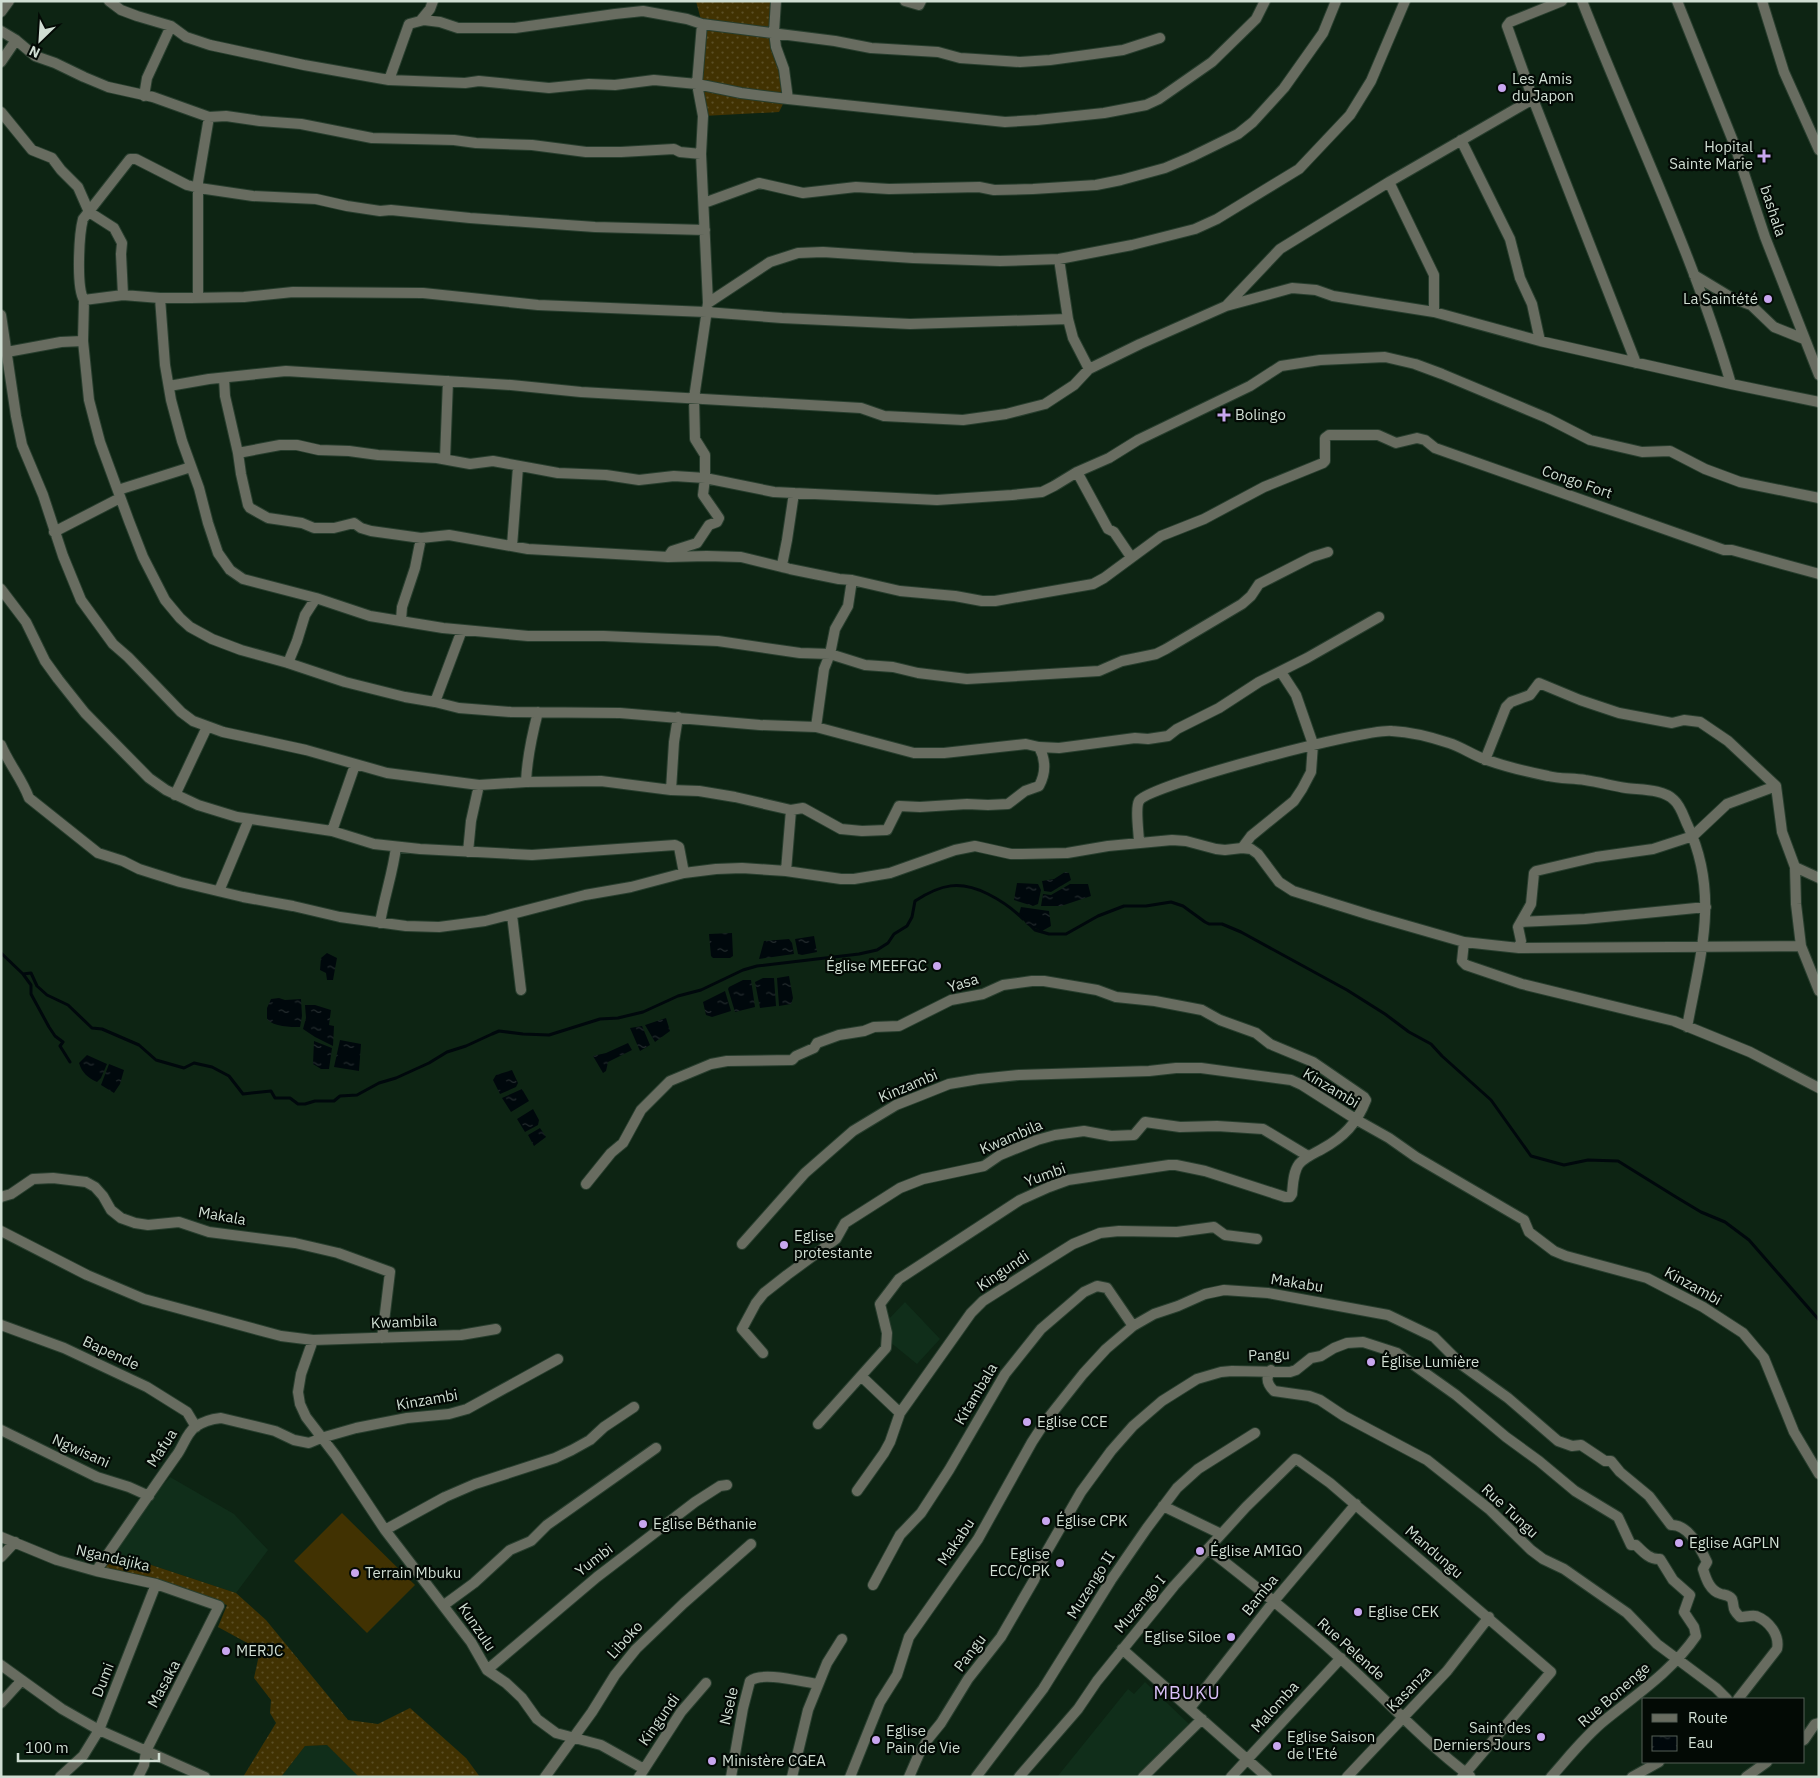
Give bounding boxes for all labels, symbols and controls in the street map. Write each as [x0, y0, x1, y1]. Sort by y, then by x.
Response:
north arrow [15, 15, 65, 65]
text: N [26, 41, 43, 62]
place label: Les Amis du Japon [1512, 69, 1574, 105]
marker: Les Amis du Japon [1496, 82, 1508, 94]
place label: Hopital Sainte Marie [1669, 137, 1753, 173]
marker: Hopital Sainte Marie [1757, 149, 1771, 163]
street label: bashala [1756, 183, 1791, 239]
place label: La Saintété [1683, 289, 1758, 308]
marker: La Saintété [1762, 293, 1774, 305]
place label: Bolingo [1235, 405, 1286, 424]
marker: Bolingo [1217, 408, 1231, 422]
street label: Congo Fort [1539, 461, 1615, 502]
place label: Église MEEFGC [826, 956, 927, 975]
marker: Église MEEFGC [931, 960, 943, 972]
street label: Yasa [945, 969, 981, 996]
street label: Kinzambi [1300, 1063, 1363, 1112]
street label: Kinzambi [875, 1065, 940, 1106]
street label: Kwambila [977, 1115, 1045, 1158]
street label: Yumbi [1022, 1158, 1068, 1191]
street label: Makala [197, 1202, 247, 1229]
place label: Eglise protestante [794, 1226, 872, 1262]
marker: Eglise protestante [778, 1239, 790, 1251]
street label: Kingundi [973, 1246, 1033, 1295]
street label: Kinzambi [1661, 1262, 1725, 1309]
street label: Makabu [1269, 1269, 1325, 1296]
street label: Kwambila [370, 1311, 437, 1332]
street label: Bapende [80, 1331, 143, 1374]
street label: Pangu [1248, 1344, 1290, 1365]
place label: Église Lumière [1381, 1352, 1479, 1371]
marker: Église Lumière [1365, 1356, 1377, 1368]
street label: Kitambala [950, 1360, 1001, 1428]
street label: Kinzambi [395, 1385, 459, 1414]
place label: Eglise CCE [1037, 1412, 1108, 1431]
marker: Eglise CCE [1021, 1416, 1033, 1428]
street label: Mafua [142, 1425, 181, 1470]
street label: Ngwisani [49, 1429, 113, 1472]
street label: Rue Tungu [1478, 1479, 1543, 1542]
place label: Église CPK [1056, 1511, 1128, 1530]
place label: Eglise Béthanie [653, 1514, 757, 1533]
street label: Makabu [933, 1514, 978, 1569]
marker: Église CPK [1040, 1515, 1052, 1527]
marker: Eglise Béthanie [637, 1518, 649, 1530]
street label: Mandungu [1401, 1521, 1467, 1582]
place label: Eglise AGPLN [1689, 1533, 1780, 1552]
marker: Eglise AGPLN [1673, 1537, 1685, 1549]
street label: Yumbi [571, 1539, 616, 1580]
street label: Ngandajika [74, 1540, 152, 1575]
place label: Église AMIGO [1210, 1541, 1302, 1560]
place label: Eglise ECC/CPK [989, 1544, 1050, 1580]
marker: Église AMIGO [1194, 1545, 1206, 1557]
street label: Muzengo II [1062, 1547, 1119, 1622]
marker: Eglise ECC/CPK [1054, 1557, 1066, 1569]
place label: Terrain Mbuku [365, 1563, 461, 1582]
marker: Terrain Mbuku [349, 1567, 361, 1579]
street label: Bamba [1237, 1570, 1282, 1619]
street label: Muzengo I [1110, 1571, 1169, 1637]
street label: Kunzulu [454, 1599, 501, 1655]
place label: Eglise CEK [1368, 1602, 1440, 1621]
marker: Eglise CEK [1352, 1606, 1364, 1618]
street label: Rue Pelende [1314, 1613, 1389, 1684]
street label: Liboko [603, 1617, 647, 1663]
place label: Eglise Siloe [1144, 1627, 1221, 1646]
street label: Pangu [949, 1630, 990, 1675]
marker: Eglise Siloe [1225, 1631, 1237, 1643]
place label: MERJC [236, 1641, 283, 1660]
marker: MERJC [220, 1645, 232, 1657]
street label: Masaka [143, 1657, 184, 1711]
street label: Rue Bonenge [1574, 1658, 1654, 1731]
street label: Dumi [87, 1660, 118, 1700]
street label: Kasanza [1382, 1662, 1435, 1715]
street label: Malomba [1247, 1677, 1303, 1736]
district label: MBUKU [1153, 1681, 1221, 1704]
street label: Nsele [715, 1685, 742, 1727]
street label: Kingundi [634, 1690, 683, 1749]
legend [1642, 1698, 1805, 1763]
text: Route [1688, 1708, 1728, 1727]
place label: Saint des Derniers Jours [1433, 1718, 1531, 1754]
place label: Eglise Pain de Vie [886, 1721, 960, 1757]
place label: Eglise Saison de l'Eté [1287, 1727, 1375, 1763]
scale bar [18, 1730, 159, 1762]
marker: Saint des Derniers Jours [1535, 1731, 1547, 1743]
text: Eau [1688, 1733, 1713, 1752]
marker: Eglise Pain de Vie [870, 1734, 882, 1746]
text: 100 m [25, 1738, 69, 1757]
marker: Eglise Saison de l'Eté [1271, 1740, 1283, 1752]
place label: Ministère CGEA [722, 1751, 826, 1770]
marker: Ministère CGEA [706, 1755, 718, 1767]

